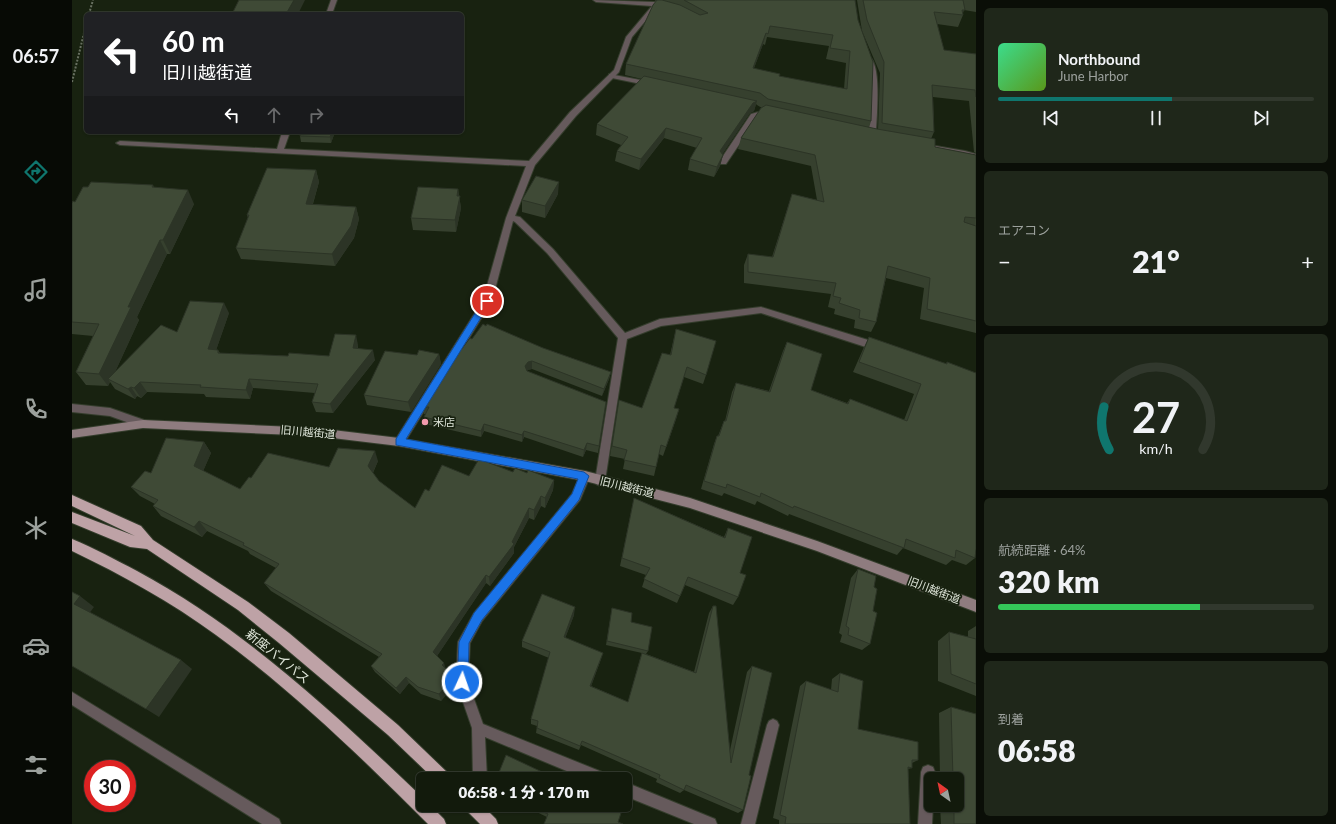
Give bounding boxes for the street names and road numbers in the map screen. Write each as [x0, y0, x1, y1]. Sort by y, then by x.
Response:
street label: 旧川越街道 [280, 423, 336, 440]
street label: 旧川越街道 [599, 474, 655, 499]
street label: 旧川越街道 [906, 574, 962, 605]
street label: 新座バイパス [243, 625, 313, 687]

